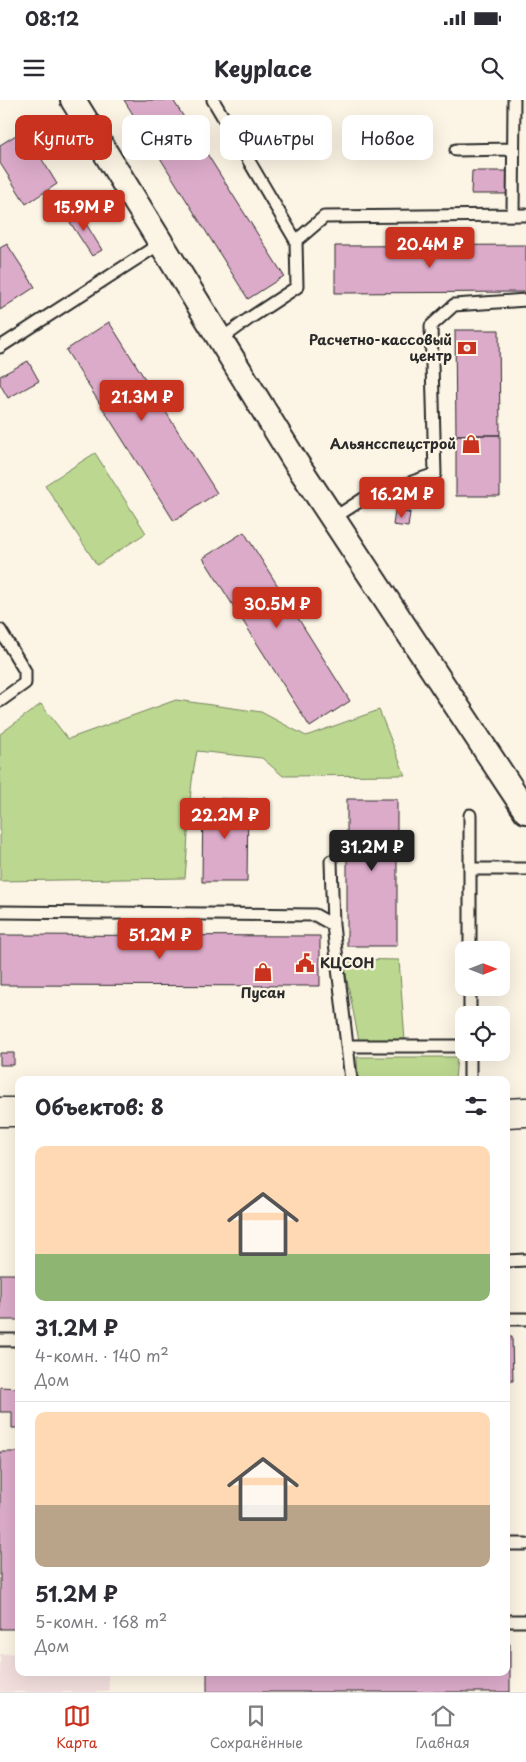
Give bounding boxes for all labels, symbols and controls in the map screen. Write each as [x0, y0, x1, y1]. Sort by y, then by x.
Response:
text: 08:12 [25, 4, 79, 32]
text: Keyplace [214, 51, 312, 84]
icon: menu [20, 54, 48, 82]
icon: search [478, 54, 506, 82]
chip: Купить [15, 115, 112, 160]
chip: Снять [122, 115, 210, 160]
chip: Фильтры [220, 115, 332, 160]
chip: Новое [342, 115, 433, 160]
pin: 15.9M ₽ [38, 190, 130, 232]
text: 15.9M ₽ [54, 194, 114, 218]
pin: 20.4M ₽ [384, 226, 476, 269]
text: 20.4M ₽ [396, 231, 464, 255]
place label: Расчетно-кассовый центр [309, 329, 452, 366]
bank icon: Расчетно-кассовый центр [456, 337, 478, 359]
pin: 21.3M ₽ [96, 380, 188, 422]
text: 21.3M ₽ [111, 384, 173, 408]
place label: Альянсспецстрой [330, 433, 456, 454]
shop icon: Альянсспецстрой [460, 433, 482, 455]
pin: 16.2M ₽ [356, 476, 448, 519]
text: 16.2M ₽ [370, 481, 434, 505]
pin: 30.5M ₽ [231, 586, 323, 629]
text: 30.5M ₽ [244, 591, 311, 615]
pin: 22.2M ₽ [179, 798, 271, 840]
text: 22.2M ₽ [191, 802, 259, 826]
pin: 31.2M ₽ [326, 830, 418, 872]
text: 31.2M ₽ [340, 834, 404, 858]
pin: 51.2M ₽ [114, 918, 206, 960]
text: 51.2M ₽ [129, 922, 191, 946]
north arrow [455, 941, 510, 996]
map controls [455, 941, 510, 1061]
public building icon: КЦСОН [294, 952, 316, 974]
place label: КЦСОН [320, 952, 374, 973]
shop icon: Пусан [252, 961, 274, 983]
place label: Пусан [241, 982, 286, 1003]
button: locate [455, 1006, 510, 1061]
text: Объектов: 8 [35, 1090, 164, 1122]
icon: filters [462, 1092, 490, 1120]
icon: home [218, 1179, 308, 1269]
text: 31.2M ₽ [35, 1311, 118, 1343]
text: 4-комн. · 140 m² [35, 1343, 169, 1367]
text: Дом [35, 1367, 69, 1391]
icon: home [218, 1444, 308, 1534]
text: 51.2M ₽ [35, 1577, 118, 1609]
text: 5-комн. · 168 m² [35, 1609, 167, 1633]
text: Дом [35, 1633, 69, 1657]
tab: Карта [56, 1702, 97, 1753]
tab: Сохранённые [210, 1702, 303, 1753]
tab: Главная [416, 1702, 470, 1753]

